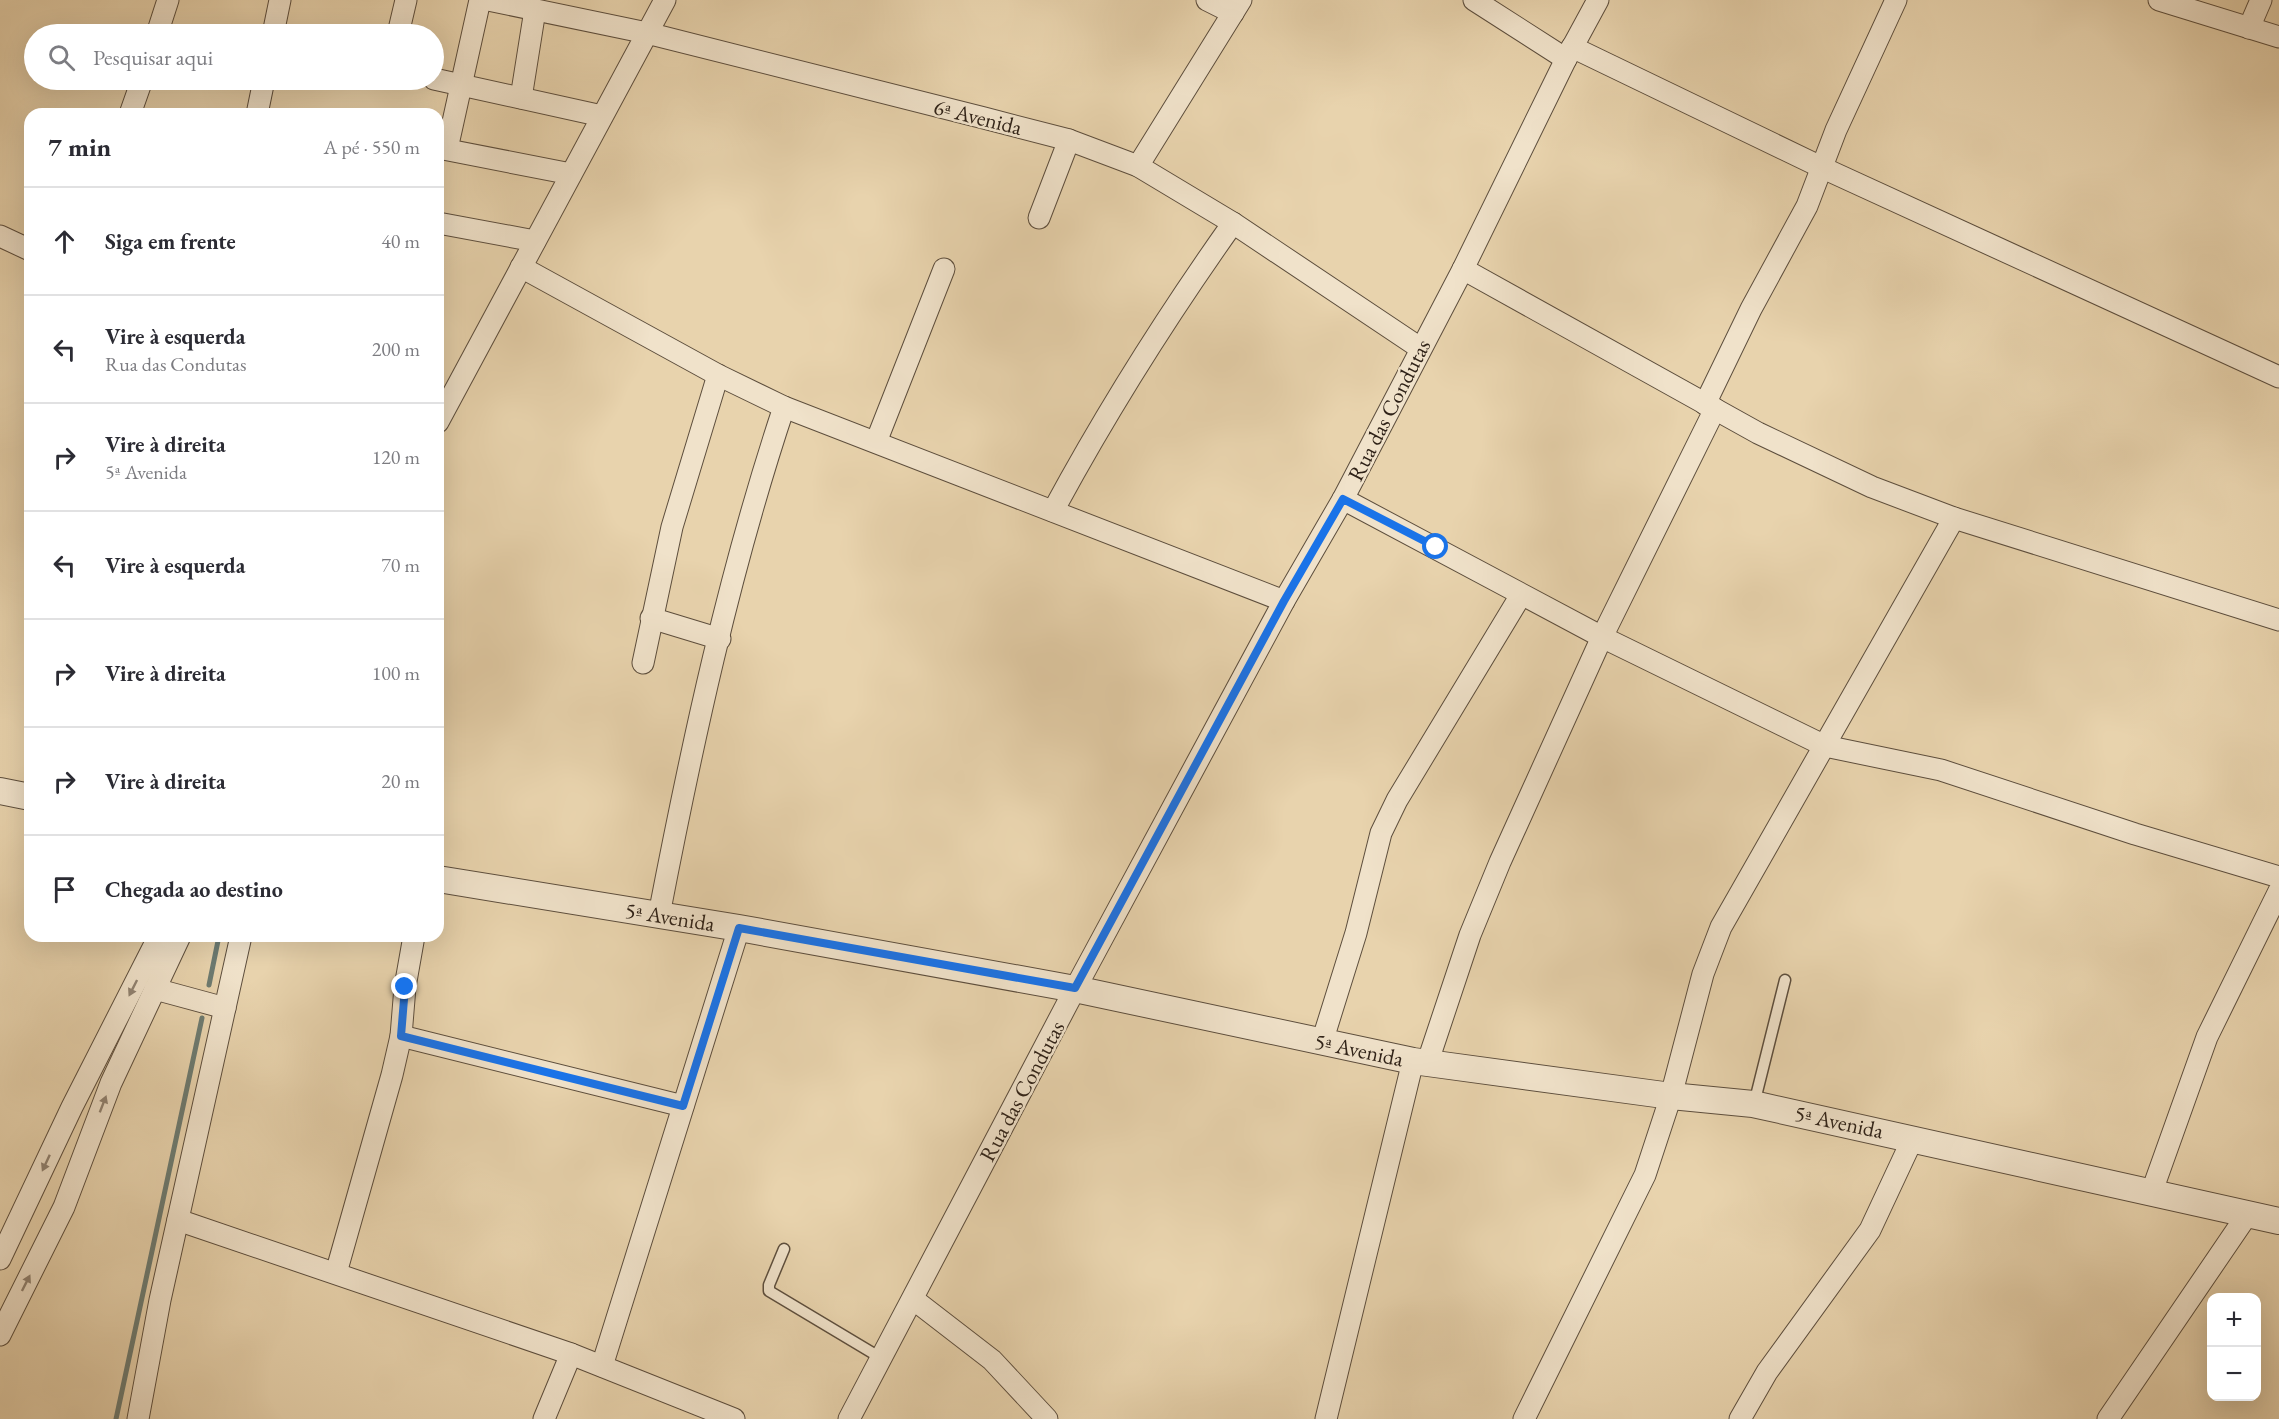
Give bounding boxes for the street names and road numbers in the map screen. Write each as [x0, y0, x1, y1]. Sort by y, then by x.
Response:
street label: 6ª Avenida [931, 92, 1025, 142]
street label: Rua das Condutas [1341, 334, 1437, 486]
street label: 5ª Avenida [623, 896, 717, 938]
street label: Rua das Condutas [973, 1016, 1071, 1166]
street label: 5ª Avenida [1312, 1026, 1406, 1074]
street label: 5ª Avenida [1792, 1098, 1886, 1146]

